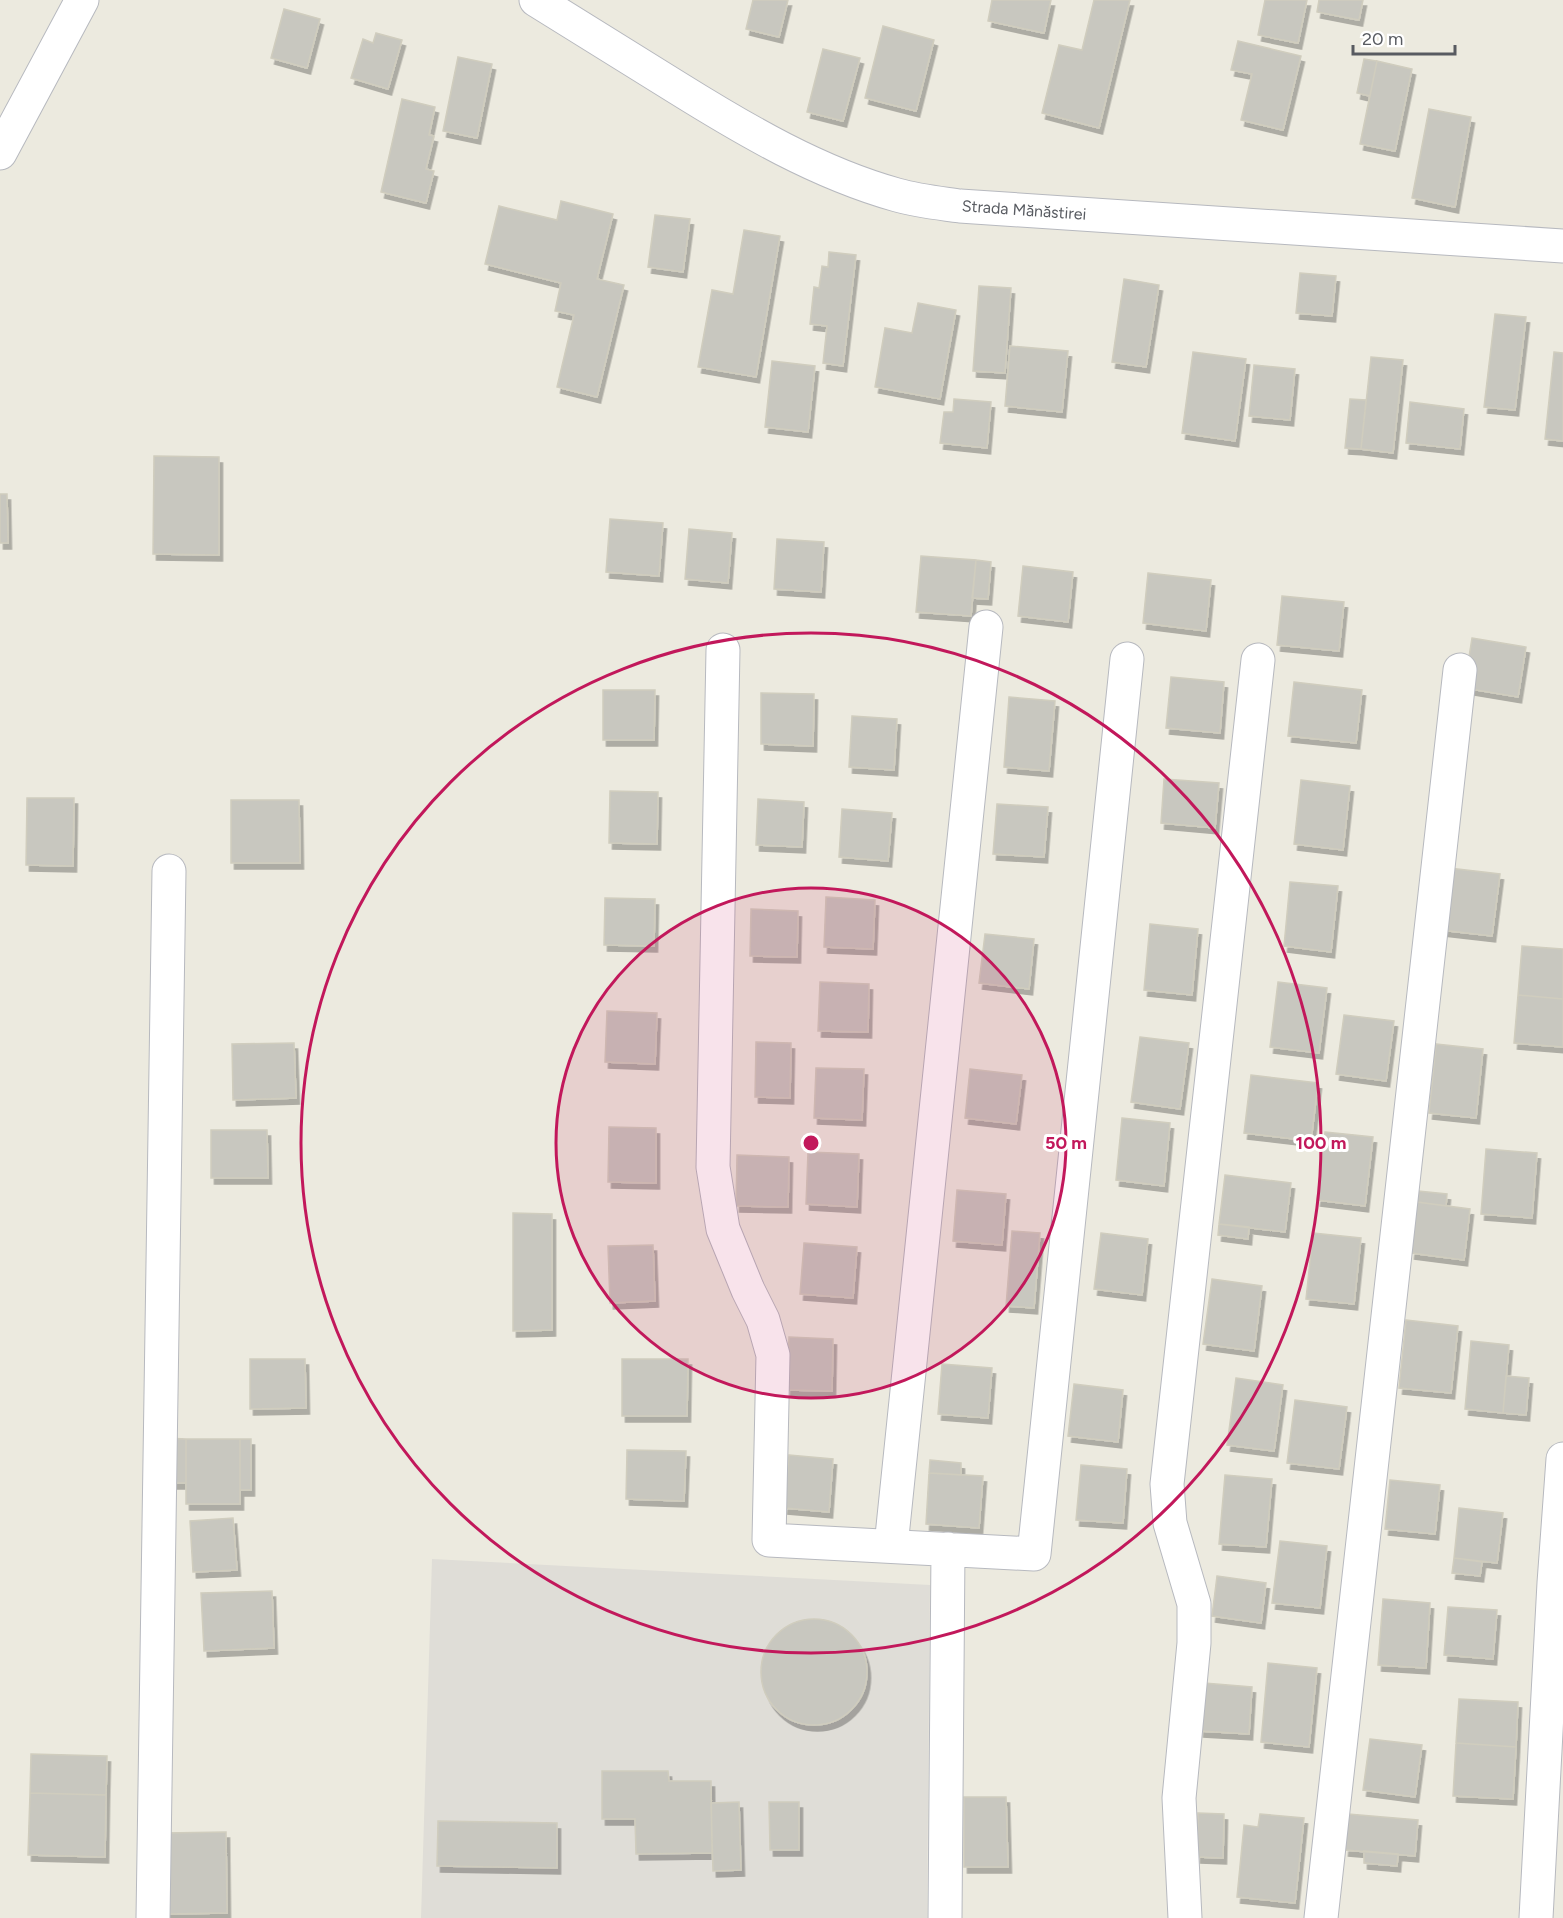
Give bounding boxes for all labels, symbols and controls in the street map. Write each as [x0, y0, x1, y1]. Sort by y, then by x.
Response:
scale bar [1353, 18, 1455, 56]
text: 20 m [1362, 28, 1403, 50]
street label: Strada Mănăstirei [961, 196, 1087, 224]
text: 50 m [1045, 1132, 1087, 1154]
text: 100 m [1296, 1132, 1346, 1154]
centre of rings [801, 1133, 821, 1153]

